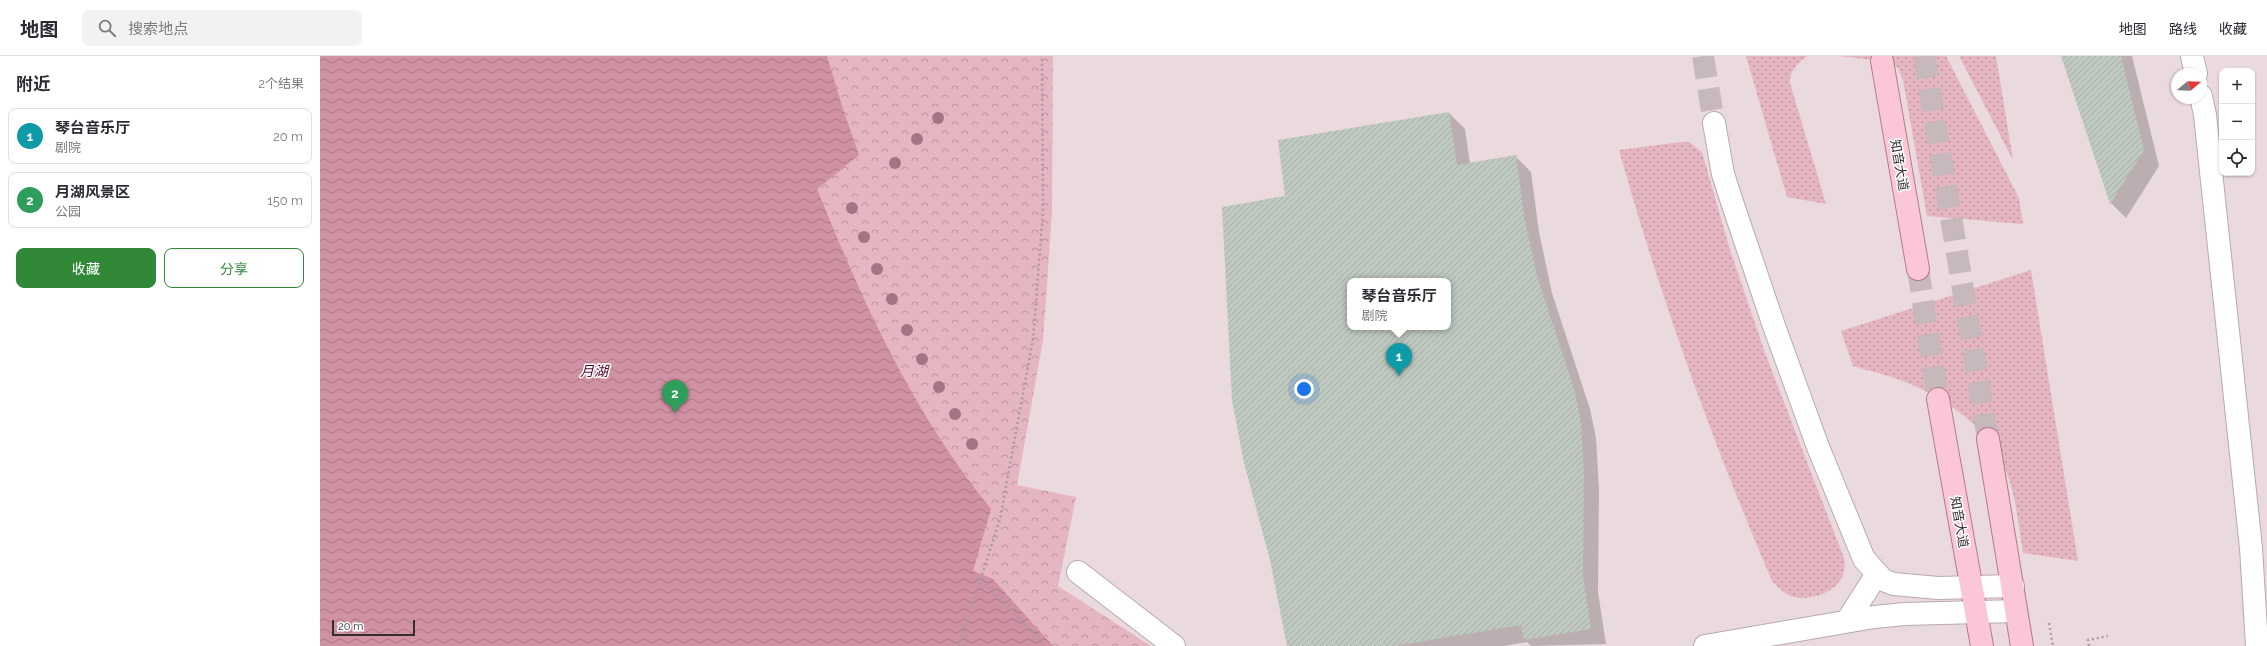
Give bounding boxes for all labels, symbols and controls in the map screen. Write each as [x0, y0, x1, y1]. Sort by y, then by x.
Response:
search box [82, 10, 362, 46]
icon: search [96, 17, 118, 39]
text: 地图 [20, 18, 58, 40]
text: 搜索地点 [128, 20, 188, 38]
text: 地图 [2119, 21, 2147, 37]
text: 路线 [2169, 21, 2197, 37]
text: 收藏 [2219, 21, 2247, 37]
north arrow [2171, 68, 2207, 104]
map controls [2219, 68, 2255, 176]
button: + [2219, 68, 2255, 104]
text: 附近 [16, 74, 50, 94]
text: 2个结果 [258, 76, 304, 91]
button: − [2219, 104, 2255, 140]
text: 琴台音乐厅 [55, 119, 130, 137]
text: 1 [27, 129, 33, 144]
text: 20 m [273, 129, 303, 144]
street label: 知音大道 [1888, 138, 1911, 192]
text: 剧院 [55, 140, 81, 155]
button: locate [2219, 140, 2255, 176]
text: 月湖风景区 [55, 183, 130, 201]
text: 2 [26, 193, 34, 208]
text: 150 m [267, 193, 303, 208]
text: 公园 [55, 204, 81, 219]
button: 收藏 [16, 248, 156, 288]
button: 分享 [164, 248, 304, 288]
popup [1347, 278, 1451, 330]
text: 琴台音乐厅 [1361, 287, 1437, 305]
text: 剧院 [1361, 308, 1388, 323]
pin: 1 [1386, 343, 1412, 376]
water label: 月湖 [580, 363, 610, 379]
your location [1294, 379, 1314, 399]
pin: 2 [662, 380, 688, 413]
street label: 知音大道 [1948, 495, 1971, 549]
scale bar [332, 618, 415, 637]
text: 20 m [338, 620, 363, 633]

